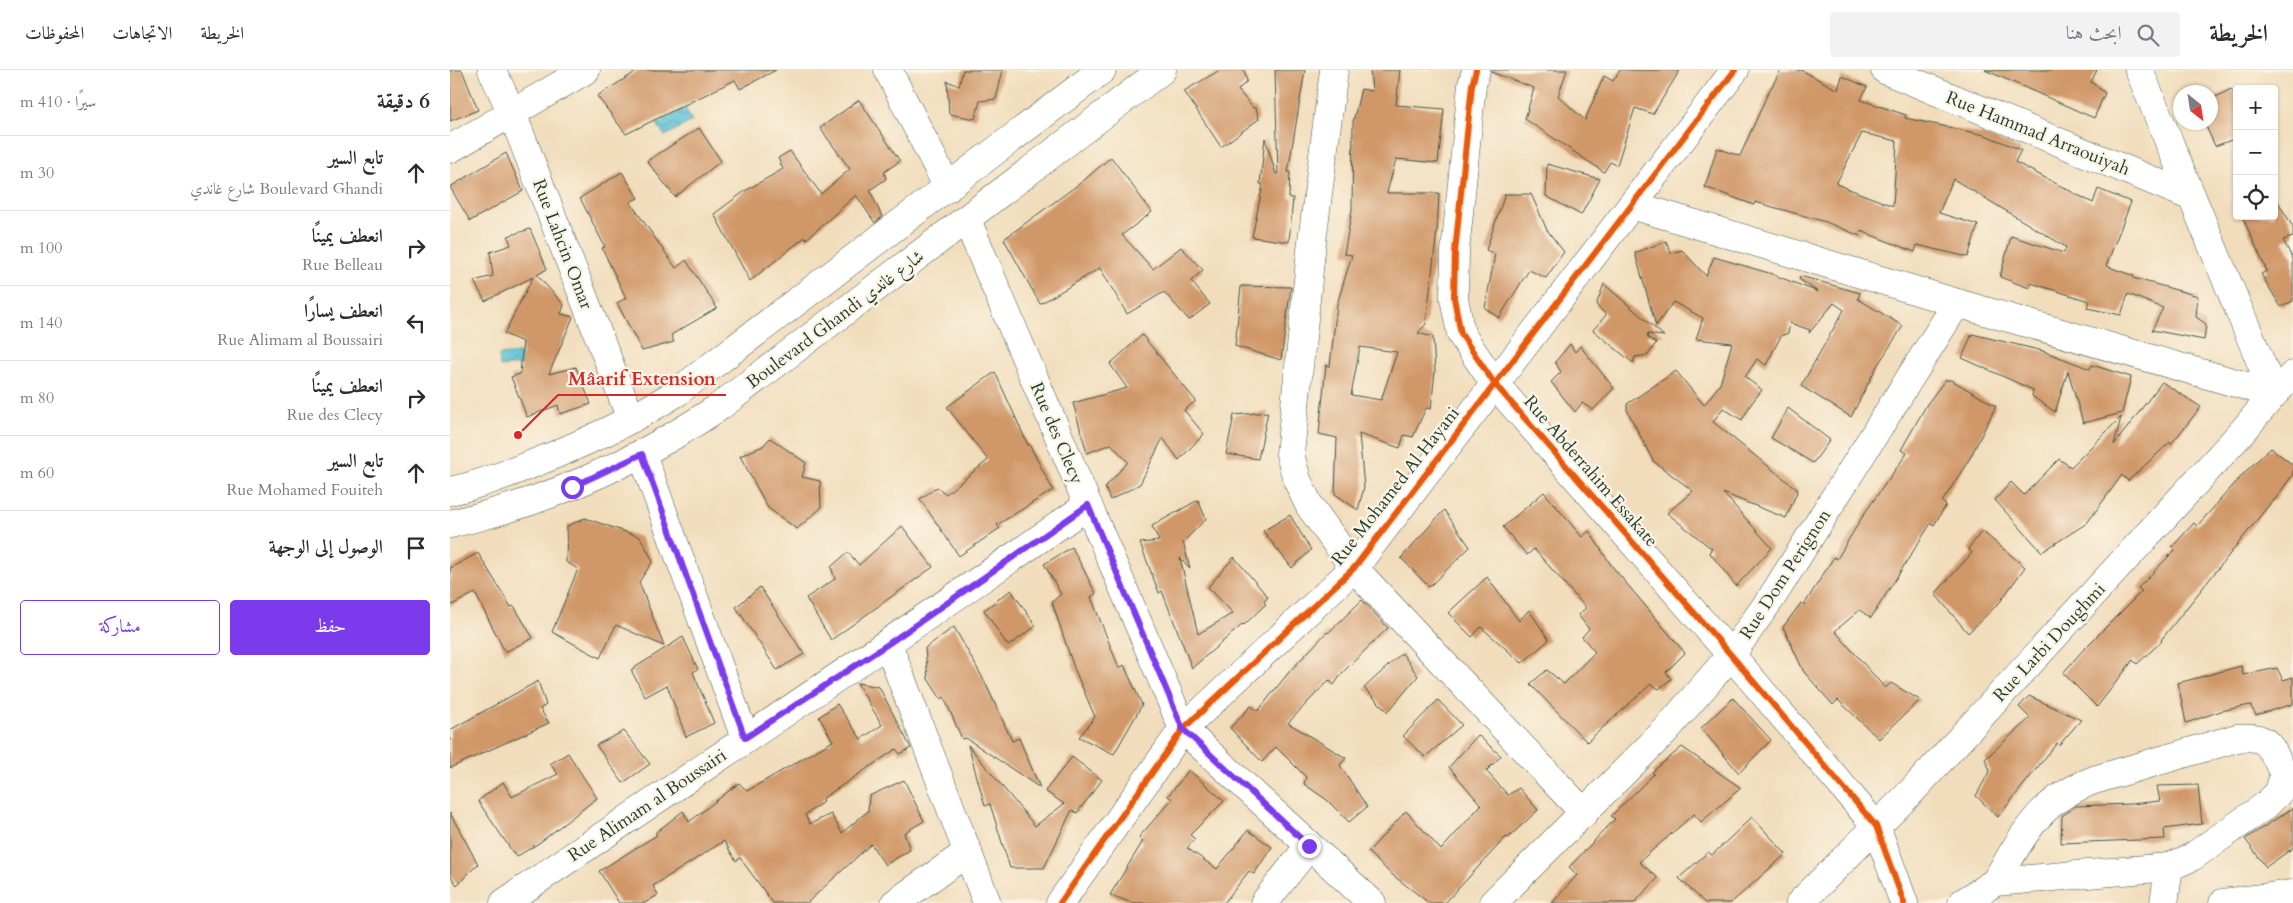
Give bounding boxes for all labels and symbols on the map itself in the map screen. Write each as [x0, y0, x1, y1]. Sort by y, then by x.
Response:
street label: Rue Hammad Arraouiyah [1942, 85, 2134, 182]
north arrow [2173, 85, 2218, 130]
street label: Rue Lahcin Omar [526, 176, 599, 313]
street label: Boulevard Ghandi شارع غاندي [741, 244, 931, 396]
callout: Mâarif Extension [558, 361, 726, 395]
text: Mâarif Extension [568, 366, 717, 392]
street label: Rue des Clecy [1024, 379, 1089, 488]
street label: Rue Abderrahim Essakate [1518, 390, 1664, 553]
street label: Rue Mohamed Al Hayani [1325, 402, 1465, 571]
route start [561, 476, 584, 499]
street label: Rue Dom Perignon [1734, 504, 1837, 644]
street label: Rue Larbi Doughmi [1987, 577, 2111, 707]
street label: Rue Alimam al Boussairi [563, 743, 732, 868]
route end [1298, 835, 1321, 858]

